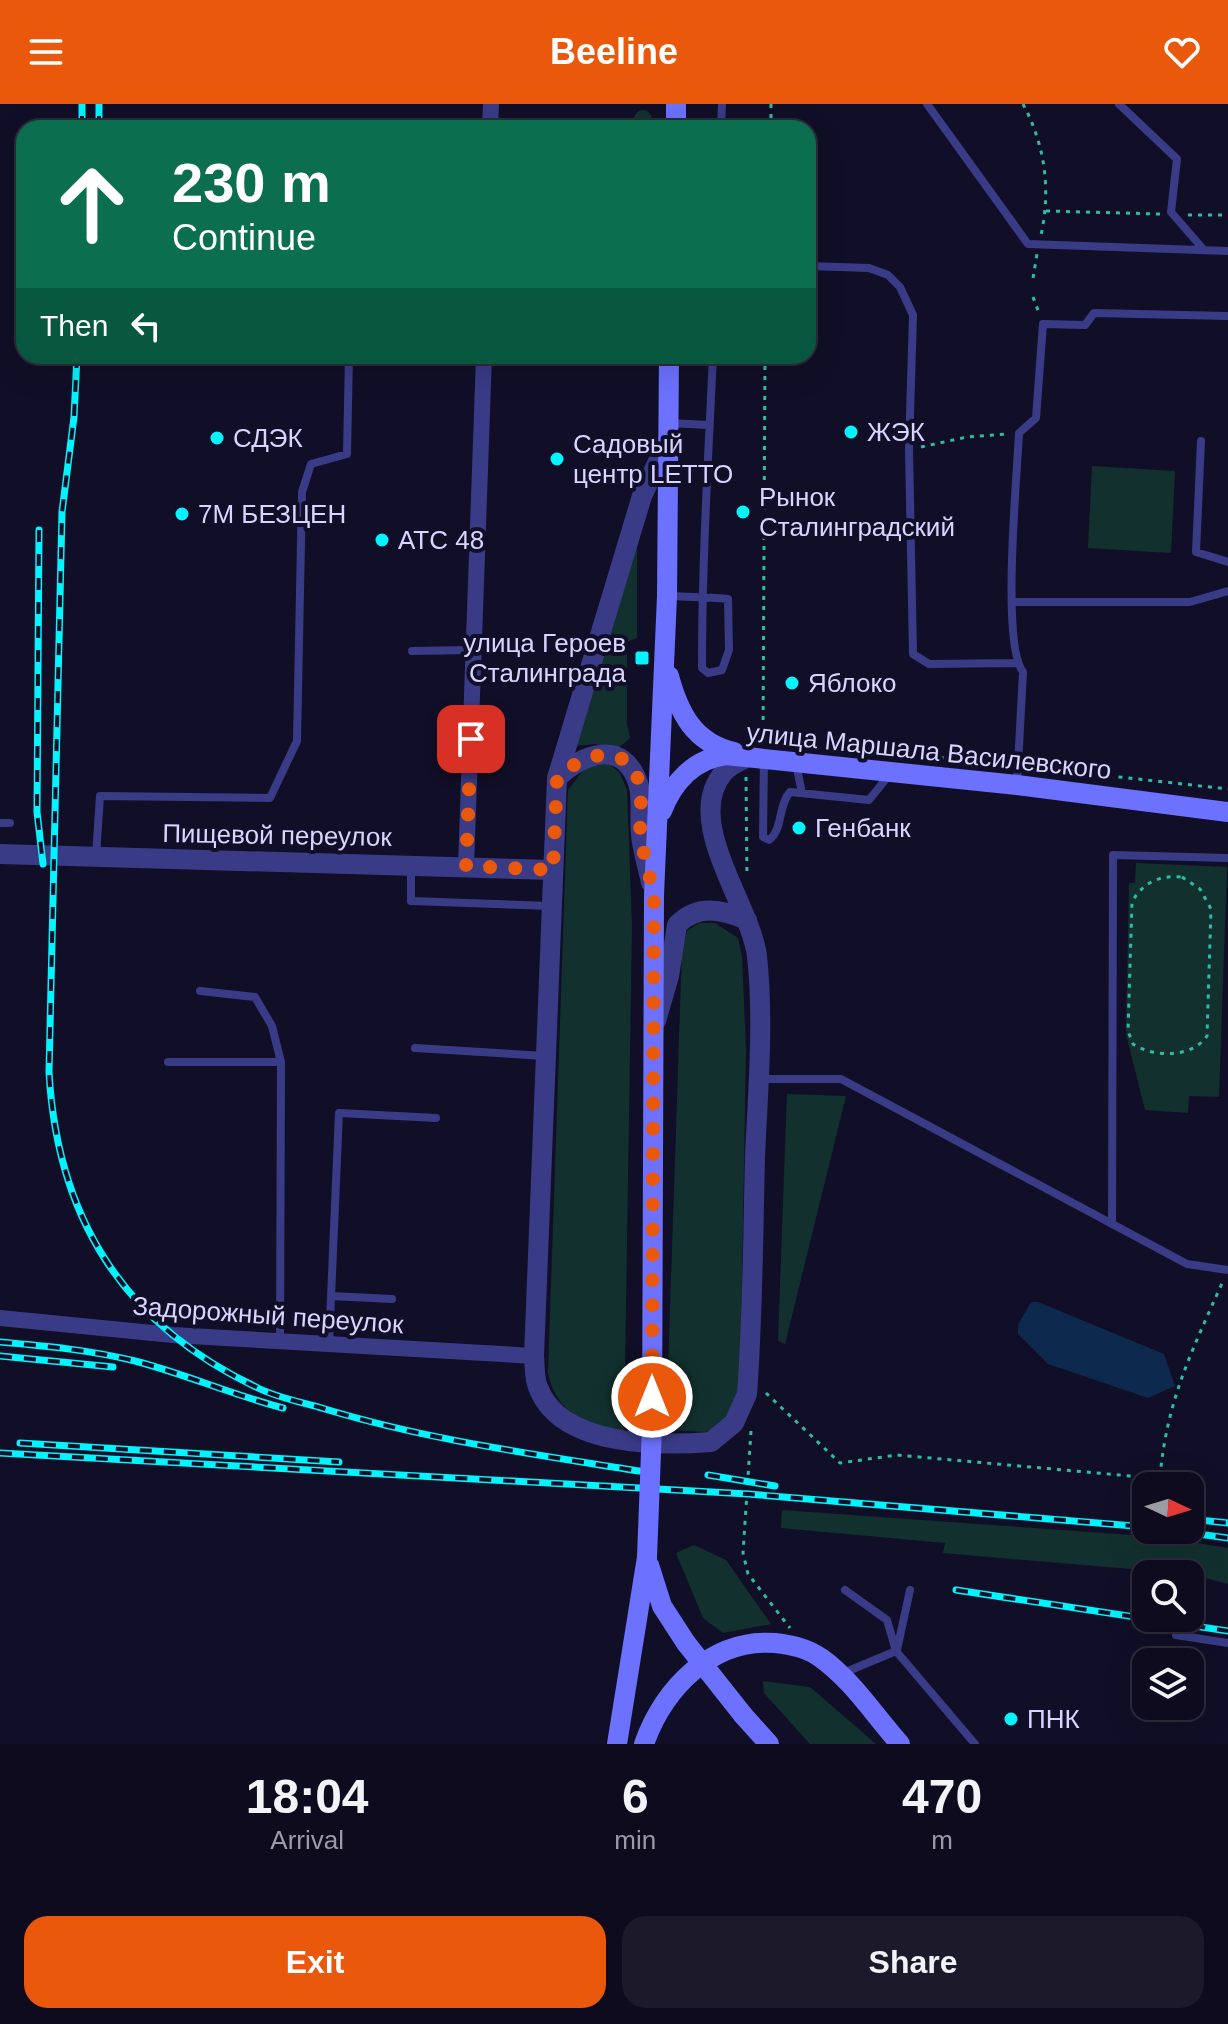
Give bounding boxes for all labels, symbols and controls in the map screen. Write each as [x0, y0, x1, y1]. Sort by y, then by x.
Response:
icon: menu [24, 30, 68, 74]
icon: heart [1160, 30, 1204, 74]
text: Beeline [550, 31, 678, 72]
text: 230 m [172, 151, 331, 214]
icon: ahead [40, 152, 144, 256]
text: Continue [172, 217, 316, 258]
icon: left [124, 304, 168, 348]
text: Then [40, 309, 108, 342]
place label: ЖЭК [867, 417, 925, 447]
place label: СДЭК [233, 423, 303, 453]
marker: ЖЭК [842, 423, 860, 441]
marker: СДЭК [208, 429, 226, 447]
place label: Садовый центр LETTO [573, 429, 733, 489]
marker: Садовый центр LETTO [548, 450, 566, 468]
place label: Рынок Сталинградский [759, 482, 955, 542]
place label: 7М БЕЗЦЕН [198, 499, 346, 529]
marker: Рынок Сталинградский [734, 503, 752, 521]
marker: 7М БЕЗЦЕН [173, 505, 191, 523]
place label: АТС 48 [398, 525, 484, 555]
marker: АТС 48 [373, 531, 391, 549]
place label: улица Героев Сталинграда [463, 628, 627, 688]
marker: улица Героев Сталинграда [633, 649, 651, 667]
place label: Яблоко [808, 668, 897, 698]
marker: Яблоко [783, 674, 801, 692]
pin [437, 705, 505, 773]
icon: arrive [449, 717, 493, 761]
street label: улица Маршала Василевского [745, 717, 1113, 785]
place label: Генбанк [815, 813, 911, 843]
street label: Пищевой переулок [162, 818, 393, 852]
marker: Генбанк [790, 819, 808, 837]
street label: Задорожный переулок [132, 1291, 405, 1339]
position arrow [610, 1355, 694, 1439]
north arrow [1132, 1472, 1204, 1544]
map controls [1132, 1472, 1204, 1720]
button: search [1132, 1560, 1204, 1632]
button: layers [1132, 1648, 1204, 1720]
place label: ПНК [1027, 1704, 1080, 1734]
marker: ПНК [1002, 1710, 1020, 1728]
text: 18:04 [246, 1770, 369, 1823]
text: 6 [622, 1770, 649, 1823]
text: 470 [902, 1770, 982, 1823]
text: Arrival [270, 1825, 344, 1855]
text: min [614, 1825, 656, 1855]
text: m [931, 1825, 953, 1855]
button: Exit [24, 1916, 606, 2008]
button: Share [622, 1916, 1204, 2008]

